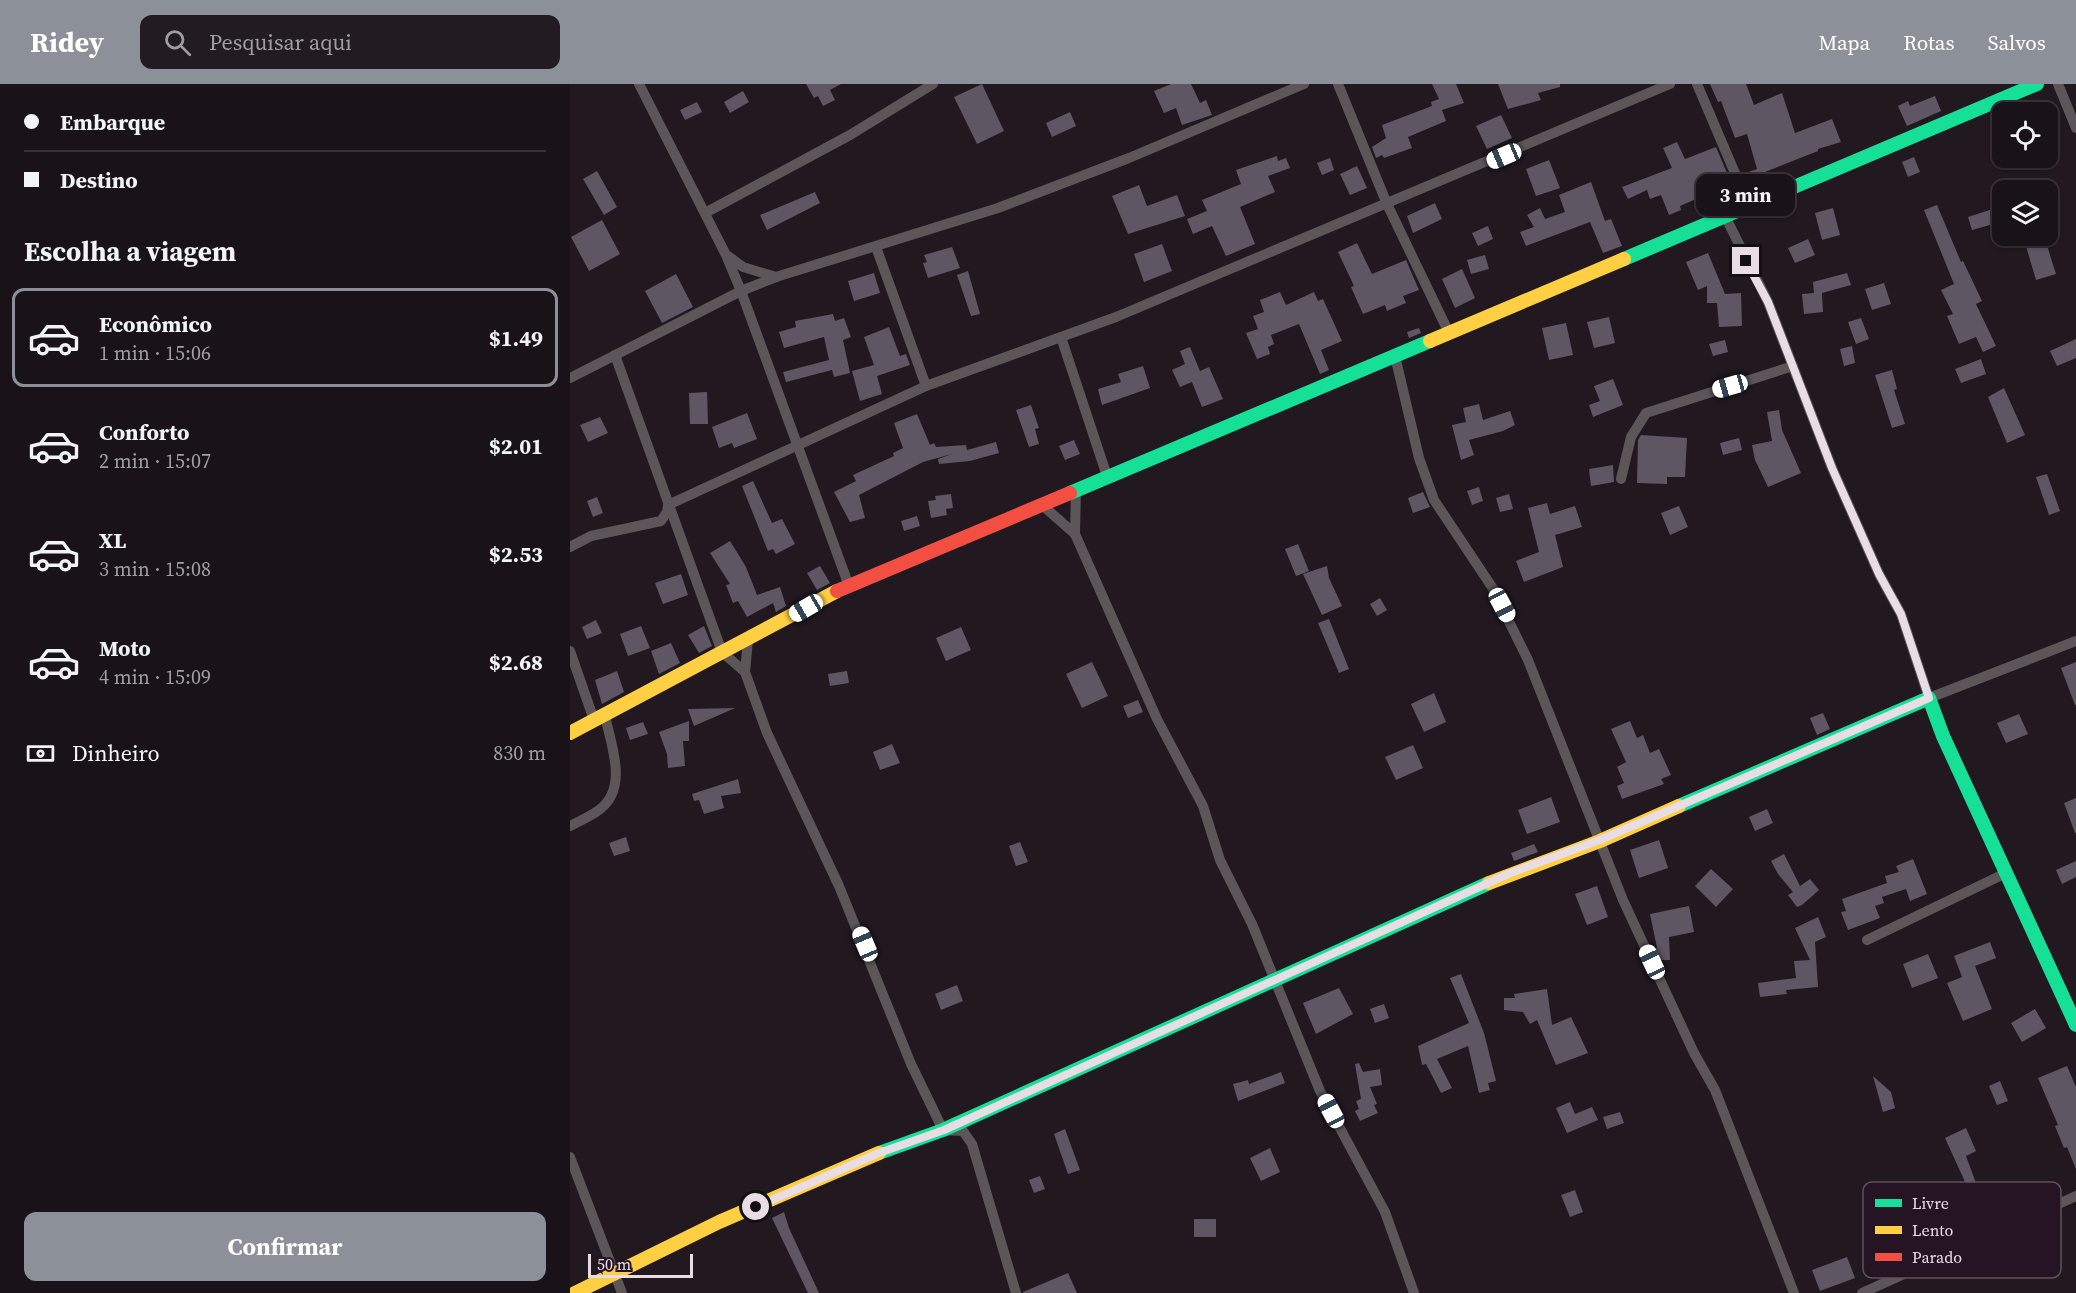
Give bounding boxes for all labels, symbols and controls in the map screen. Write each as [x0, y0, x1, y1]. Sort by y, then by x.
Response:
search box [140, 15, 560, 69]
text: Ridey [30, 23, 104, 61]
icon: search [161, 26, 194, 59]
text: Pesquisar aqui [209, 27, 352, 57]
text: Mapa [1819, 28, 1870, 57]
text: Rotas [1903, 28, 1955, 57]
text: Salvos [1988, 28, 2046, 57]
map controls [1992, 102, 2058, 246]
button: locate [1992, 102, 2058, 168]
text: Embarque [60, 107, 165, 137]
car [1484, 141, 1524, 171]
text: Destino [60, 165, 138, 195]
callout: 3 min [1696, 174, 1796, 216]
button: layers [1992, 180, 2058, 246]
text: 3 min [1720, 181, 1771, 209]
text: Escolha a viagem [24, 233, 236, 270]
route end [1732, 247, 1759, 274]
text: Econômico [99, 309, 212, 339]
icon: car [27, 311, 81, 365]
text: $1.49 [489, 323, 543, 353]
text: 1 min · 15:06 [99, 339, 211, 367]
car [1710, 372, 1750, 400]
text: Conforto [99, 417, 189, 447]
icon: car [27, 419, 81, 473]
text: $2.01 [489, 431, 543, 461]
text: 2 min · 15:07 [99, 447, 211, 475]
text: XL [99, 525, 126, 555]
icon: car [27, 527, 81, 581]
text: $2.53 [489, 539, 543, 569]
text: 3 min · 15:08 [99, 555, 211, 583]
car [1486, 585, 1518, 625]
car [786, 591, 826, 625]
text: Moto [99, 633, 151, 663]
icon: car [27, 635, 81, 689]
text: $2.68 [489, 647, 543, 677]
text: 4 min · 15:09 [99, 663, 211, 691]
icon: cash [24, 737, 57, 770]
text: Dinheiro [72, 738, 160, 768]
text: 830 m [493, 739, 546, 767]
car [850, 924, 880, 964]
car [1636, 942, 1668, 982]
car [1315, 1091, 1347, 1131]
legend [1863, 1182, 2061, 1278]
text: Livre [1912, 1192, 1949, 1214]
route start [742, 1193, 769, 1220]
button: Confirmar [24, 1212, 546, 1281]
text: Lento [1912, 1219, 1954, 1241]
text: Parado [1912, 1246, 1962, 1268]
scale bar [588, 1251, 693, 1278]
text: 50 m [597, 1253, 631, 1275]

